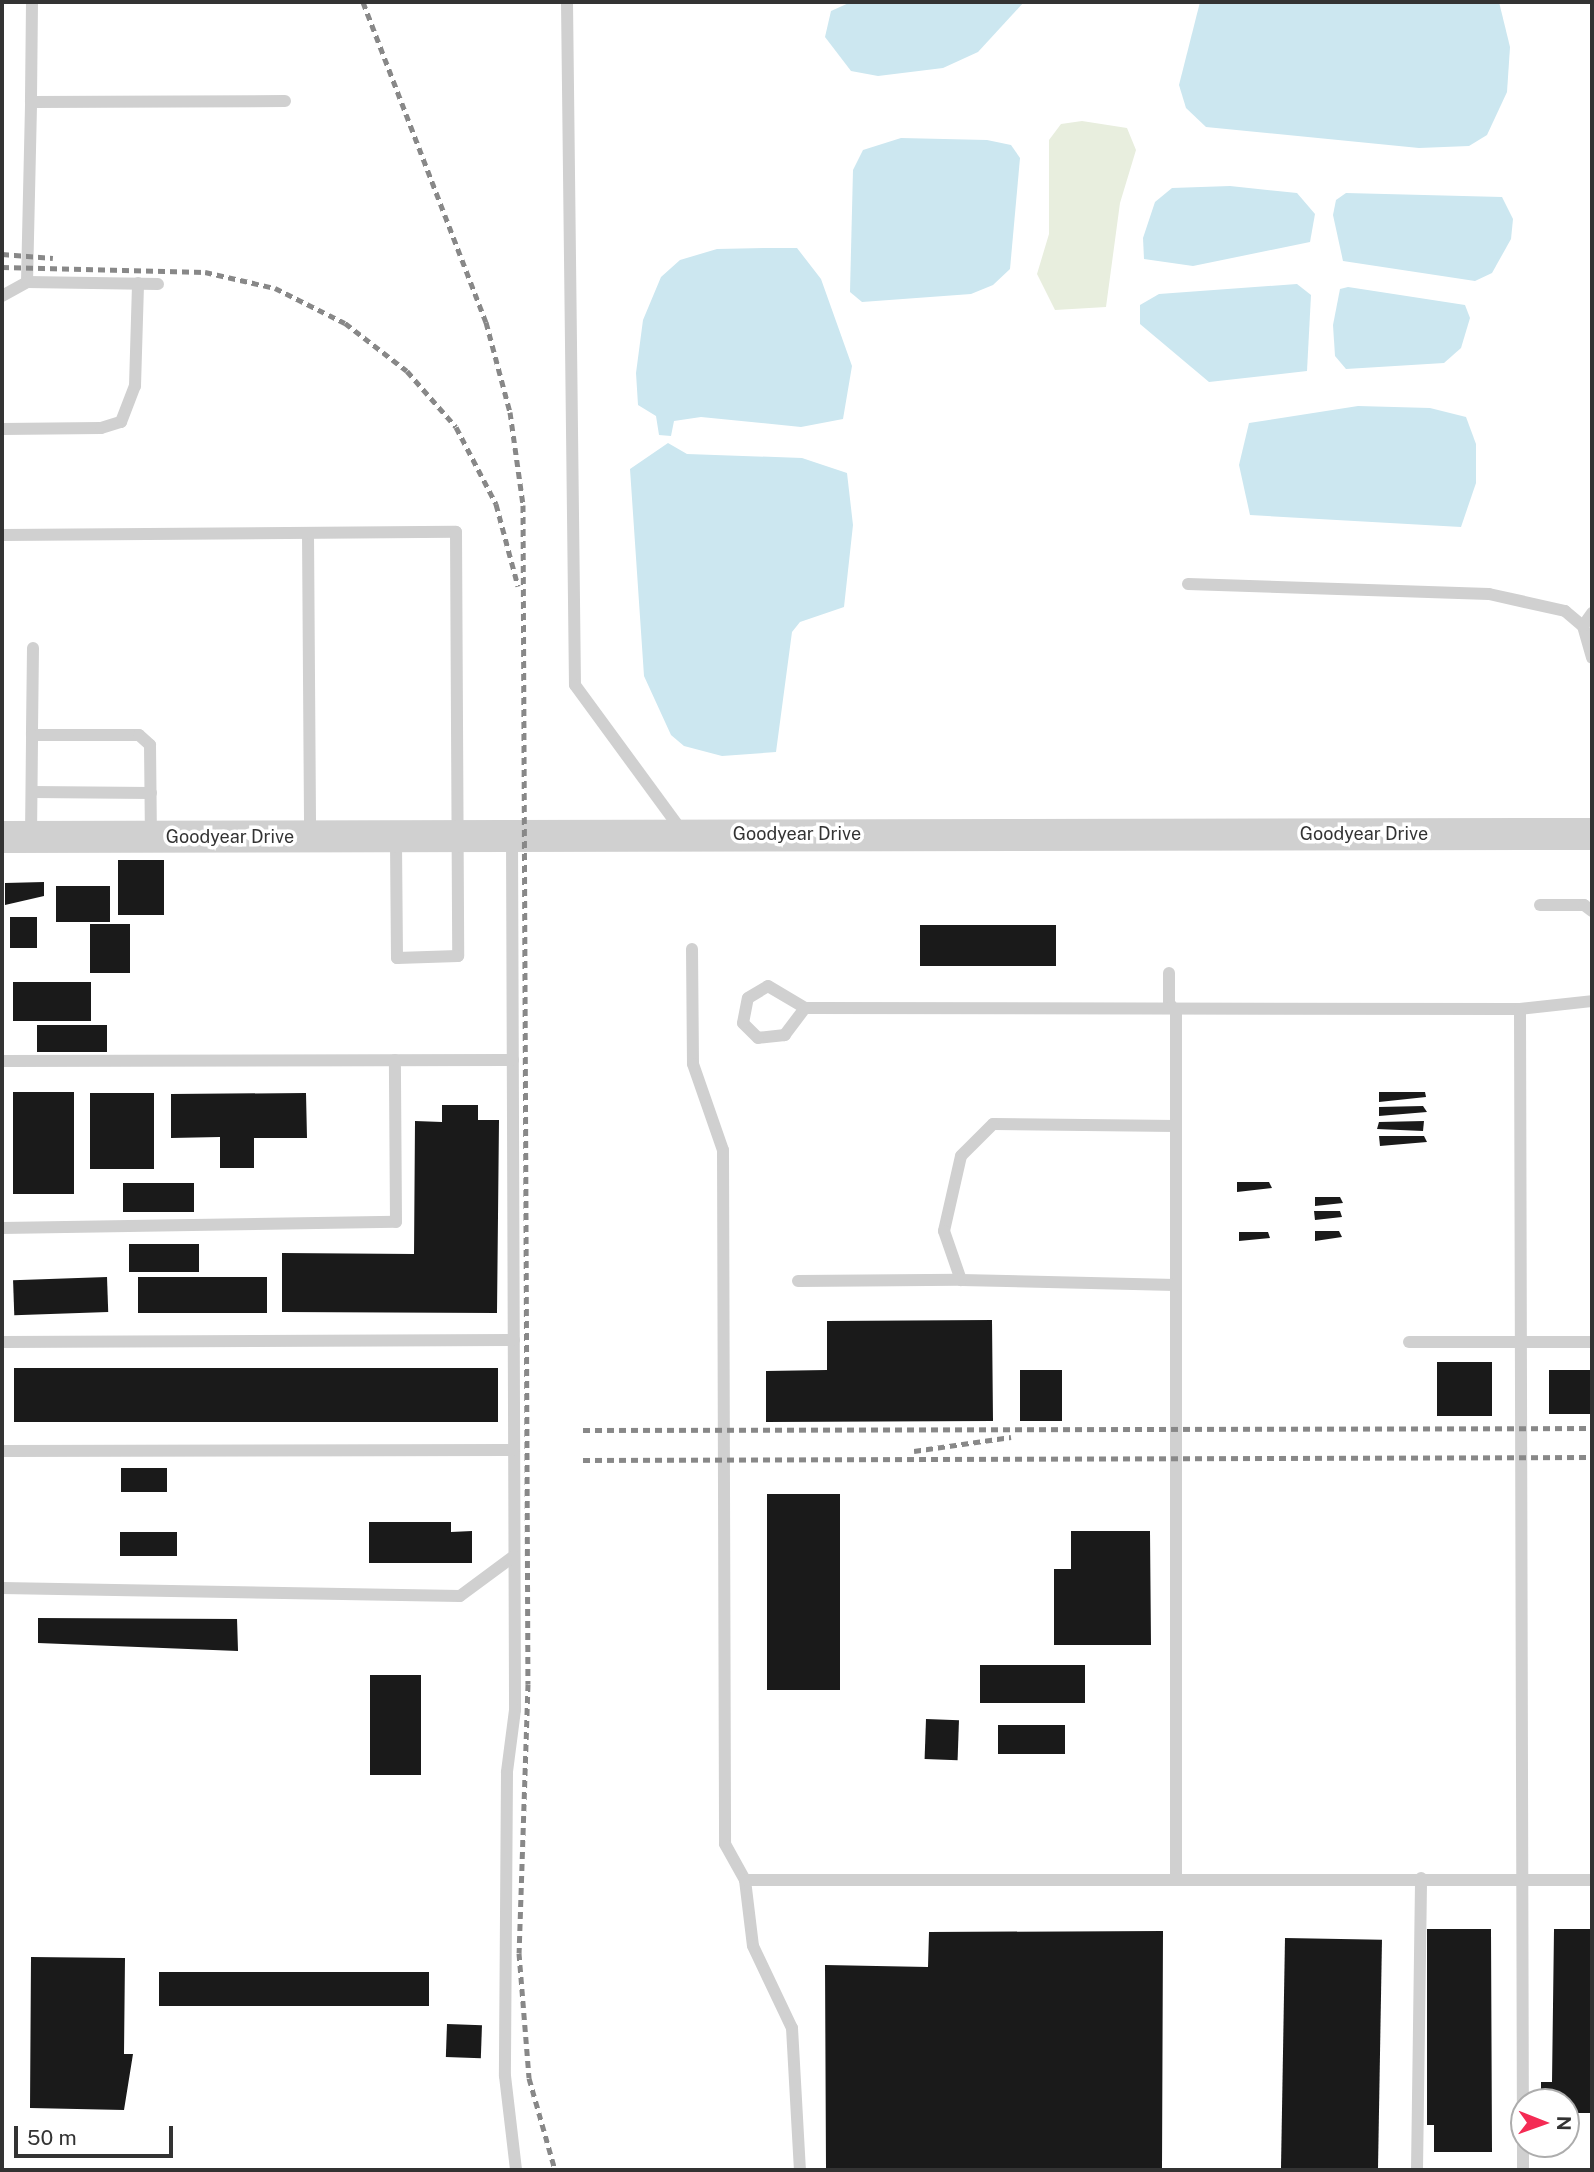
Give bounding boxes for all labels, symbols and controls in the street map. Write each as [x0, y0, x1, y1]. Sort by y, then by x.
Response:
street label: Goodyear Drive [733, 823, 861, 845]
street label: Goodyear Drive [1300, 823, 1428, 845]
street label: Goodyear Drive [166, 826, 294, 848]
north arrow [1510, 2088, 1580, 2158]
scale bar [18, 2112, 177, 2156]
text: N [1553, 2116, 1575, 2131]
text: 50 m [27, 2125, 77, 2150]

